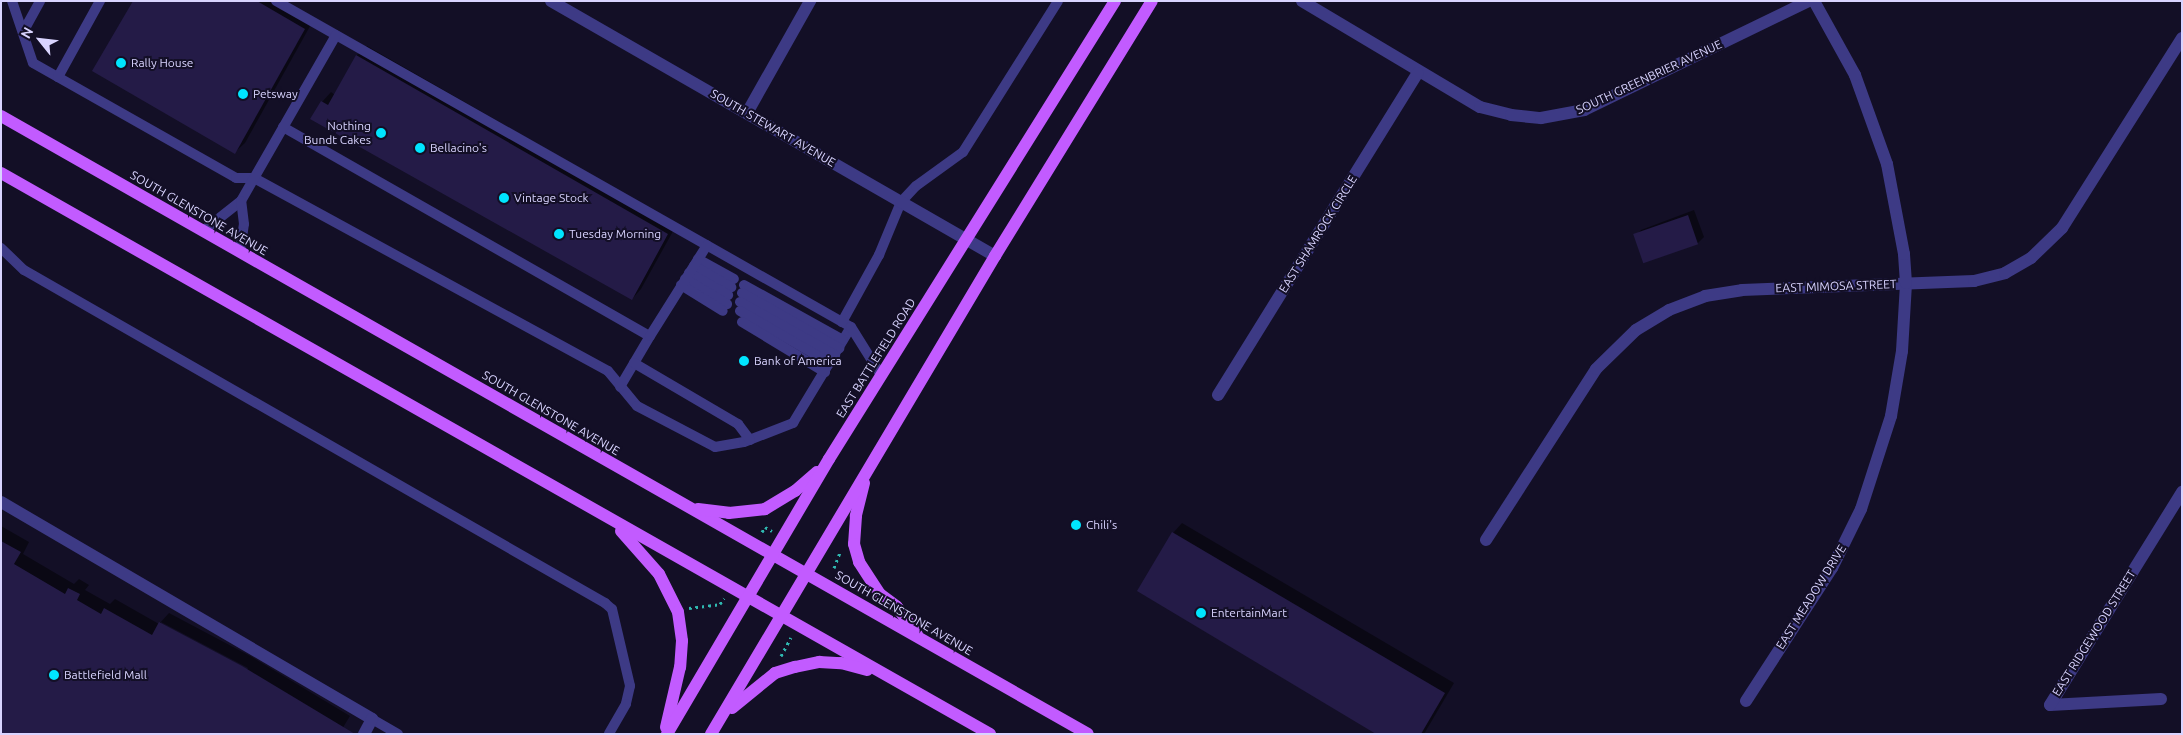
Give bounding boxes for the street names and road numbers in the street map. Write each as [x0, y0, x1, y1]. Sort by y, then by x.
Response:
street label: SOUTH GREENBRIER AVENUE [1574, 37, 1724, 117]
street label: SOUTH STEWART AVENUE [708, 86, 838, 170]
street label: SOUTH GLENSTONE AVENUE [128, 168, 270, 258]
street label: EAST SHAMROCK CIRCLE [1276, 173, 1360, 295]
street label: EAST MIMOSA STREET [1775, 277, 1897, 295]
street label: EAST BATTLEFIELD ROAD [833, 296, 919, 420]
street label: SOUTH GLENSTONE AVENUE [480, 368, 622, 458]
street label: EAST MEADOW DRIVE [1773, 542, 1849, 652]
street label: EAST RIDGEWOOD STREET [2049, 567, 2139, 699]
street label: SOUTH GLENSTONE AVENUE [833, 568, 975, 658]

